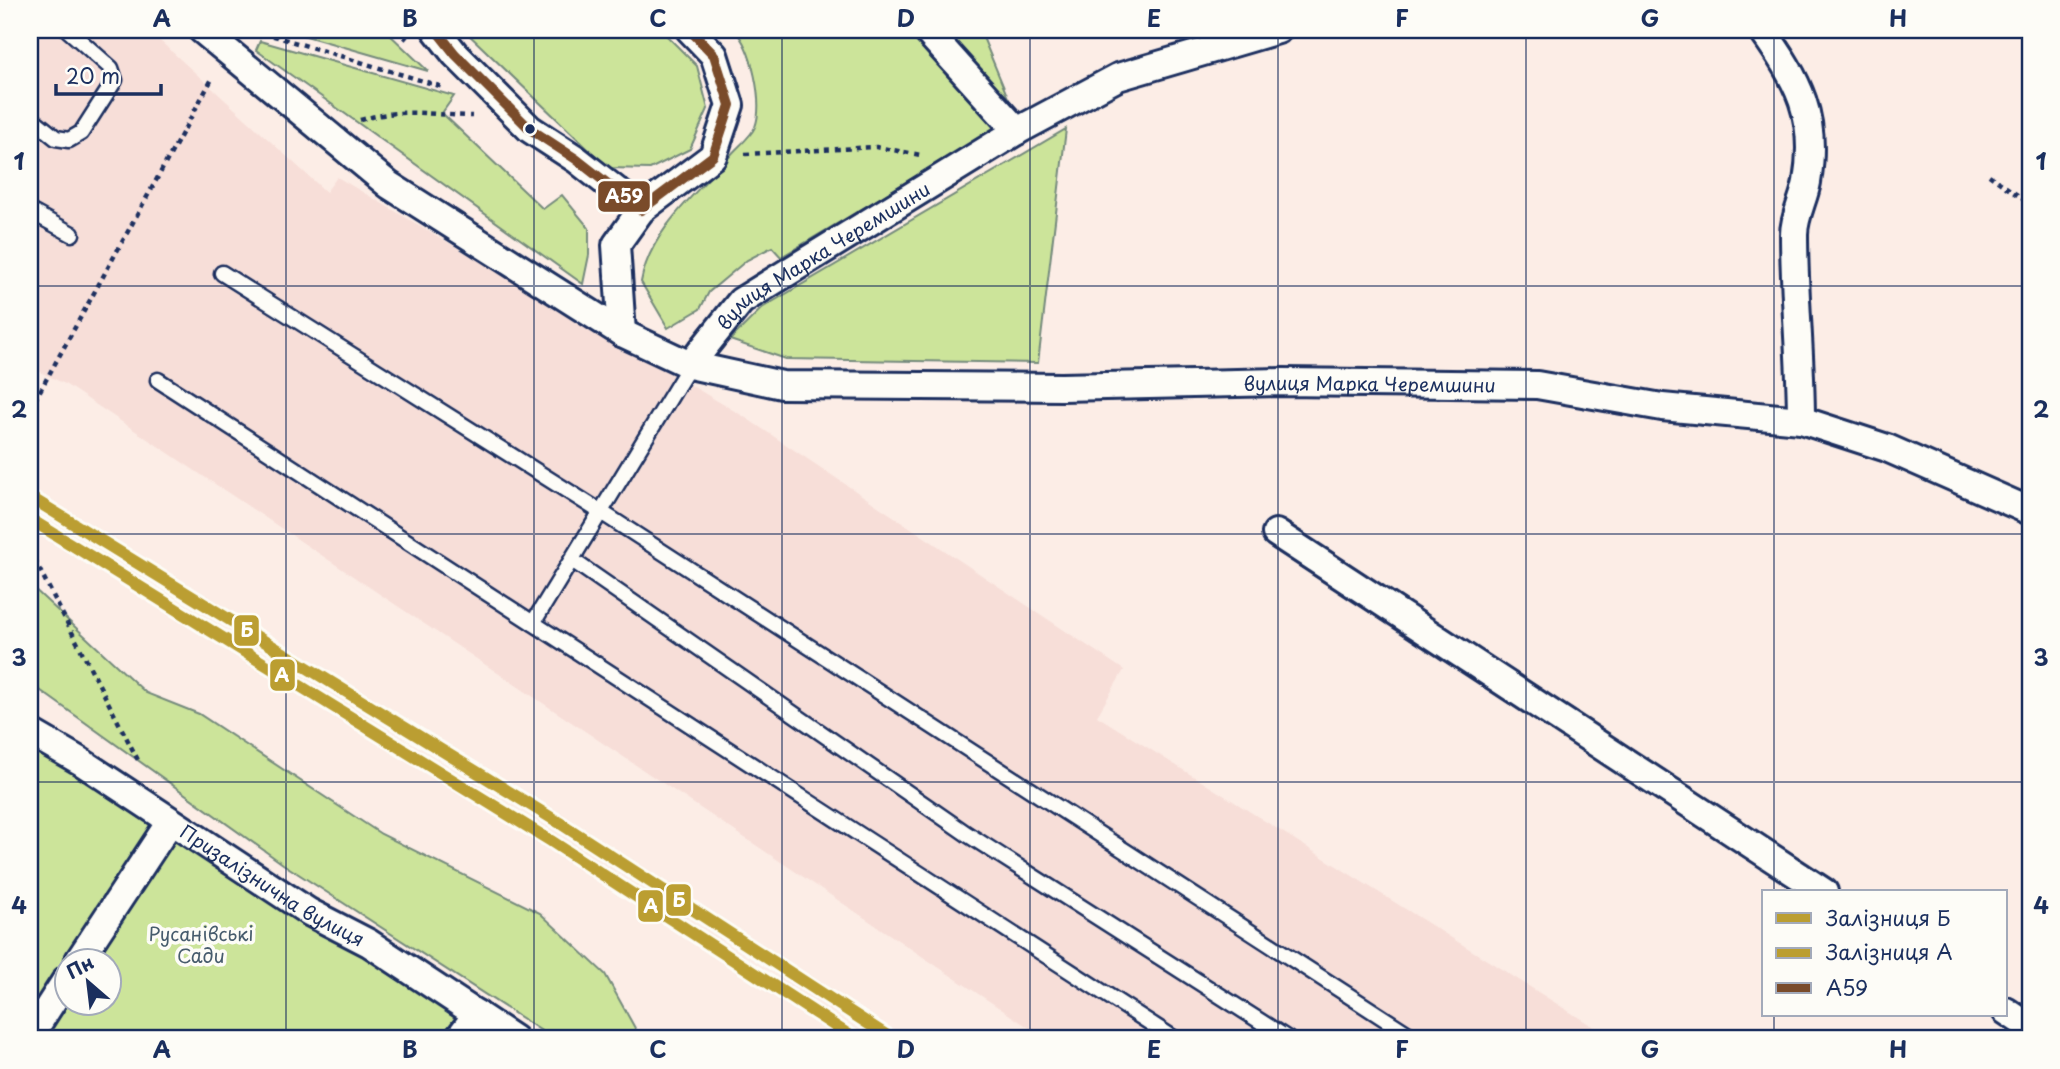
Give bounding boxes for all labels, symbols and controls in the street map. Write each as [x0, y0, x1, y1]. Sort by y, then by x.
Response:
text: A [153, 0, 171, 35]
text: B [402, 0, 418, 35]
text: C [649, 0, 667, 35]
text: D [897, 0, 915, 35]
text: E [1147, 0, 1161, 35]
text: F [1395, 0, 1409, 35]
text: G [1641, 0, 1659, 35]
text: H [1889, 0, 1907, 35]
scale bar [56, 52, 161, 96]
text: 20 m [66, 59, 120, 91]
unlabelled marker [523, 122, 537, 136]
text: 1 [14, 143, 25, 178]
text: 1 [2036, 143, 2047, 178]
street label: вулиця Марка Черемшини [709, 174, 935, 336]
line badge: А59 [597, 180, 651, 213]
text: А59 [605, 181, 643, 209]
street label: вулиця Марка Черемшини [1243, 368, 1496, 399]
text: 2 [11, 391, 27, 426]
text: 2 [2033, 391, 2049, 426]
line badge: Б [233, 614, 260, 647]
text: Б [240, 615, 254, 643]
text: 3 [11, 639, 27, 674]
text: 3 [2033, 639, 2049, 674]
line badge: A [269, 658, 296, 692]
text: A [275, 660, 290, 688]
street label: Призалізнична вулиця [175, 817, 370, 952]
line badge: Б [665, 883, 692, 917]
text: Б [672, 885, 686, 913]
text: 4 [11, 887, 27, 922]
text: 4 [2033, 887, 2049, 922]
line badge: A [637, 889, 664, 923]
legend [1762, 890, 2008, 1016]
text: A [644, 891, 659, 919]
text: Залізниця Б [1825, 901, 1951, 933]
park label: Русанівські Сади [148, 919, 254, 969]
text: Залізниця A [1825, 935, 1953, 967]
north arrow [52, 946, 122, 1016]
text: Пн [61, 947, 98, 985]
text: А59 [1826, 971, 1868, 1003]
text: A [153, 1031, 171, 1066]
text: B [402, 1031, 418, 1066]
text: C [649, 1031, 667, 1066]
text: D [897, 1031, 915, 1066]
text: E [1147, 1031, 1161, 1066]
text: F [1395, 1031, 1409, 1066]
text: G [1641, 1031, 1659, 1066]
text: H [1889, 1031, 1907, 1066]

